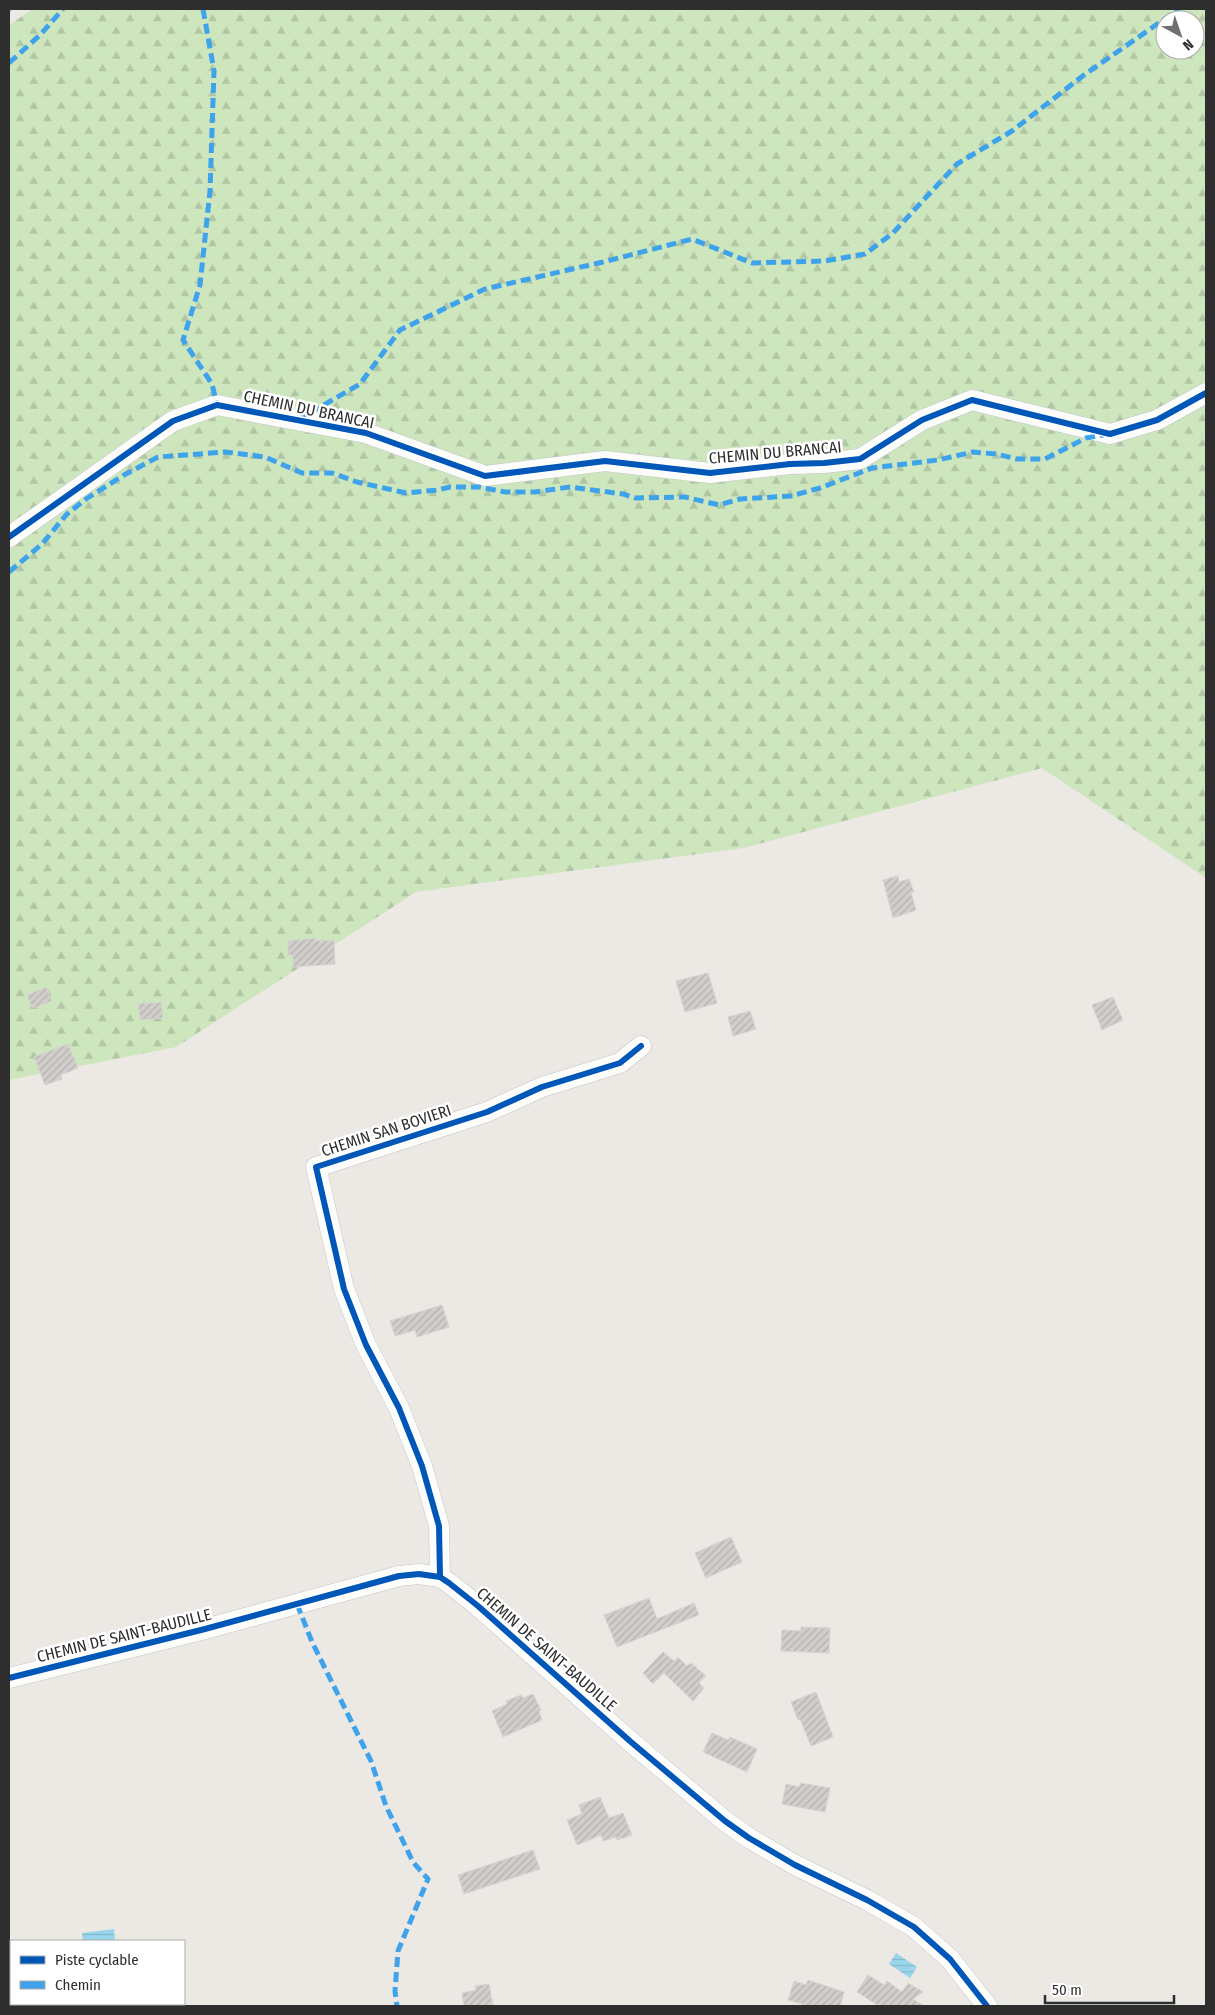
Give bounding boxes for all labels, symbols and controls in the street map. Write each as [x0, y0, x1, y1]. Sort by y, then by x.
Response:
north arrow [1155, 10, 1205, 60]
text: N [1179, 35, 1197, 54]
street label: CHEMIN DU BRANCAI [242, 386, 376, 433]
street label: CHEMIN DU BRANCAI [708, 437, 842, 468]
street label: CHEMIN SAN BOVIERI [319, 1100, 454, 1160]
street label: CHEMIN DE SAINT-BAUDILLE [473, 1583, 620, 1715]
street label: CHEMIN DE SAINT-BAUDILLE [35, 1605, 213, 1666]
legend [10, 1940, 185, 2005]
text: Piste cyclable [55, 1951, 139, 1969]
scale bar [1045, 1972, 1174, 2004]
text: Chemin [55, 1976, 101, 1994]
text: 50 m [1052, 1981, 1082, 1999]

